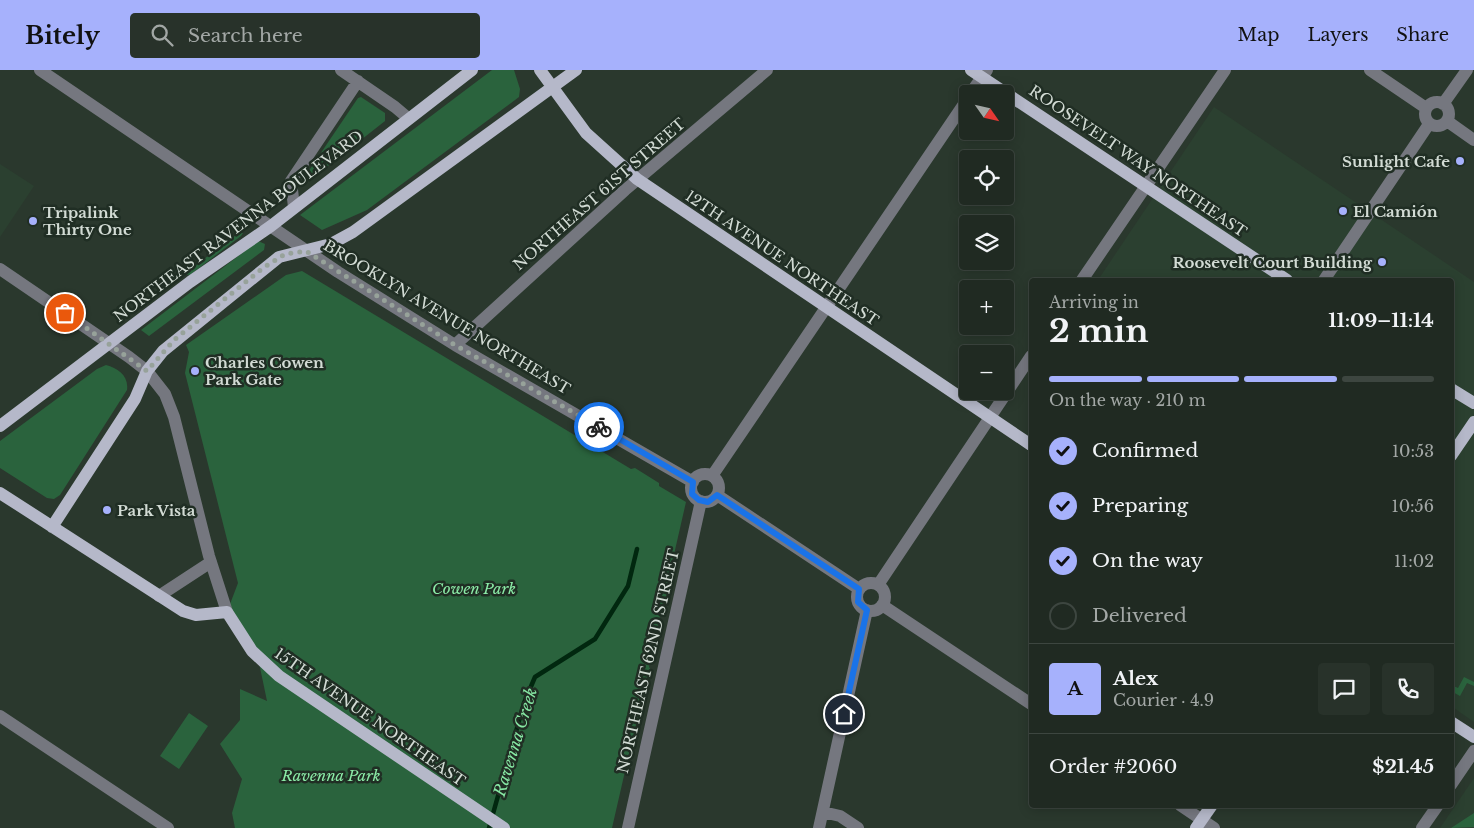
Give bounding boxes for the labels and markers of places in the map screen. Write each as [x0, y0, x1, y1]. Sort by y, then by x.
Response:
place label: Sunlight Cafe [1342, 152, 1450, 171]
marker: Sunlight Cafe [1454, 155, 1466, 167]
place label: El Camión [1353, 202, 1438, 221]
place label: Tripalink Thirty One [43, 203, 132, 239]
marker: El Camión [1337, 205, 1349, 217]
marker: Tripalink Thirty One [27, 215, 39, 227]
place label: Roosevelt Court Building [1172, 253, 1373, 272]
marker: Roosevelt Court Building [1376, 256, 1388, 268]
pin [44, 292, 86, 334]
place label: Charles Cowen Park Gate [205, 353, 324, 389]
marker: Charles Cowen Park Gate [189, 365, 201, 377]
place label: Park Vista [117, 501, 196, 520]
marker: Park Vista [101, 504, 113, 516]
pin [823, 693, 865, 735]

